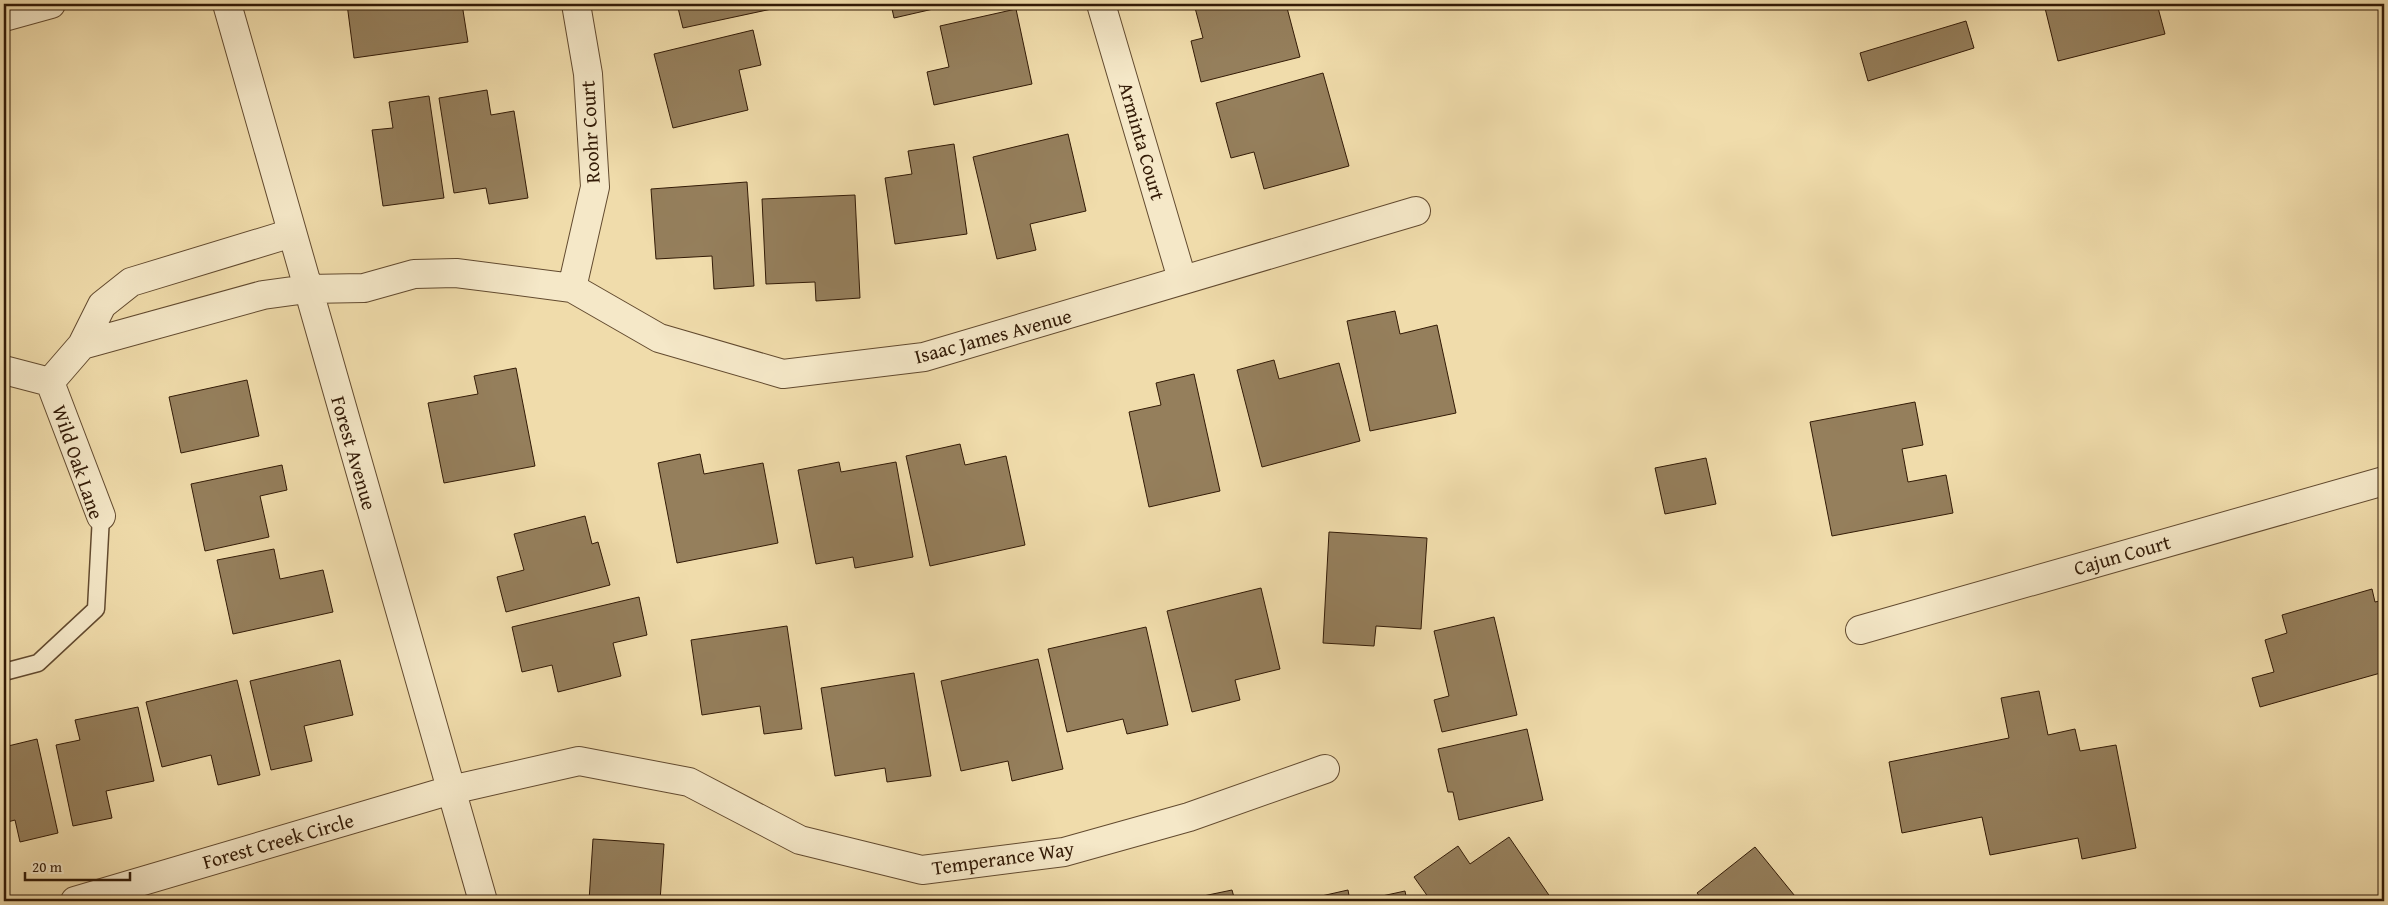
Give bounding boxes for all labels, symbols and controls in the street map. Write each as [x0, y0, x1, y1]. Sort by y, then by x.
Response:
street label: Arminta Court [1112, 78, 1173, 203]
street label: Roohr Court [572, 80, 607, 184]
street label: Isaac James Avenue [911, 301, 1075, 370]
street label: Forest Avenue [324, 392, 385, 513]
street label: Wild Oak Lane [45, 401, 112, 523]
street label: Cajun Court [2070, 527, 2174, 582]
street label: Forest Creek Circle [199, 805, 357, 876]
street label: Temperance Way [930, 833, 1076, 882]
scale bar [25, 850, 130, 882]
text: 20 m [32, 856, 63, 877]

